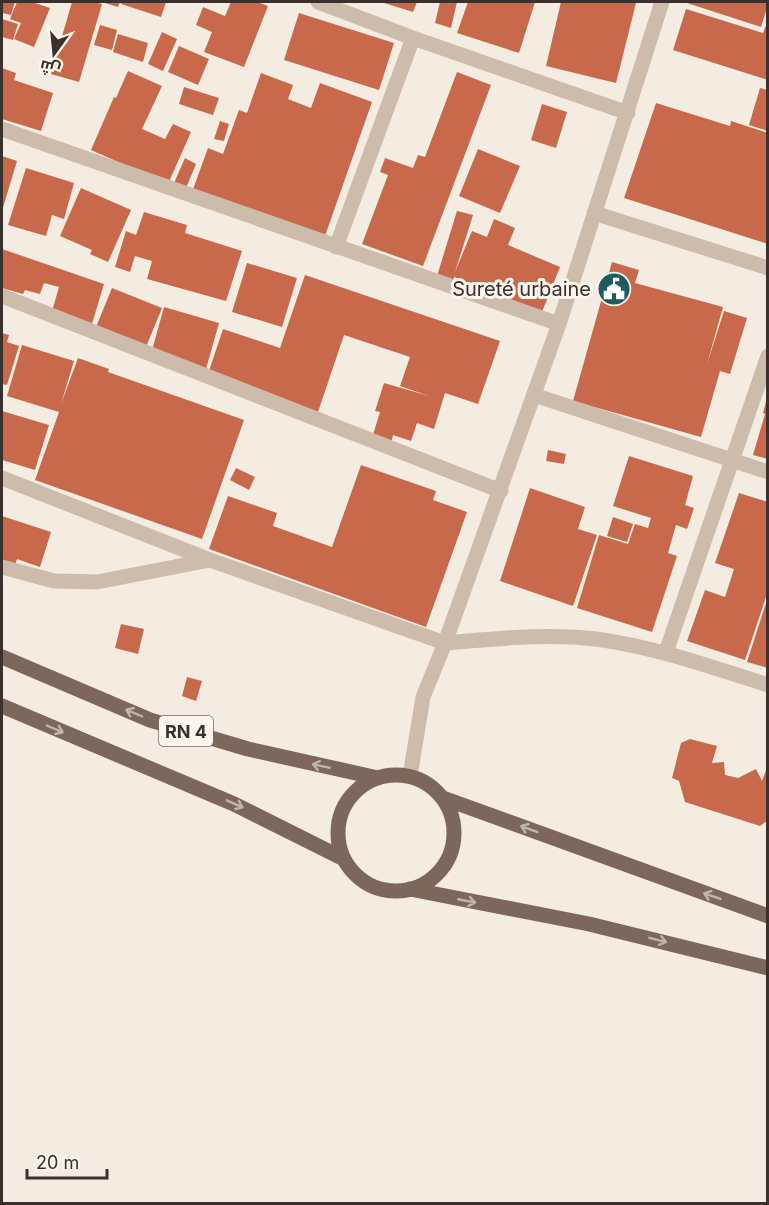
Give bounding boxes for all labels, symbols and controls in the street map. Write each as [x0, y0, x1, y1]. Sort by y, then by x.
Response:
north arrow [24, 24, 84, 84]
text: ش [38, 56, 63, 81]
public building icon: Sureté urbaine [596, 271, 632, 307]
place label: Sureté urbaine [452, 277, 591, 301]
one-way arrow [125, 706, 143, 718]
road number: RN 4 [159, 716, 213, 746]
one-way arrow [46, 724, 64, 735]
one-way arrow [312, 760, 331, 771]
one-way arrow [226, 799, 244, 811]
one-way arrow [520, 822, 539, 833]
one-way arrow [703, 890, 722, 901]
one-way arrow [457, 896, 477, 907]
one-way arrow [649, 935, 668, 947]
scale bar [27, 1142, 106, 1180]
text: 20 m [36, 1152, 79, 1173]

